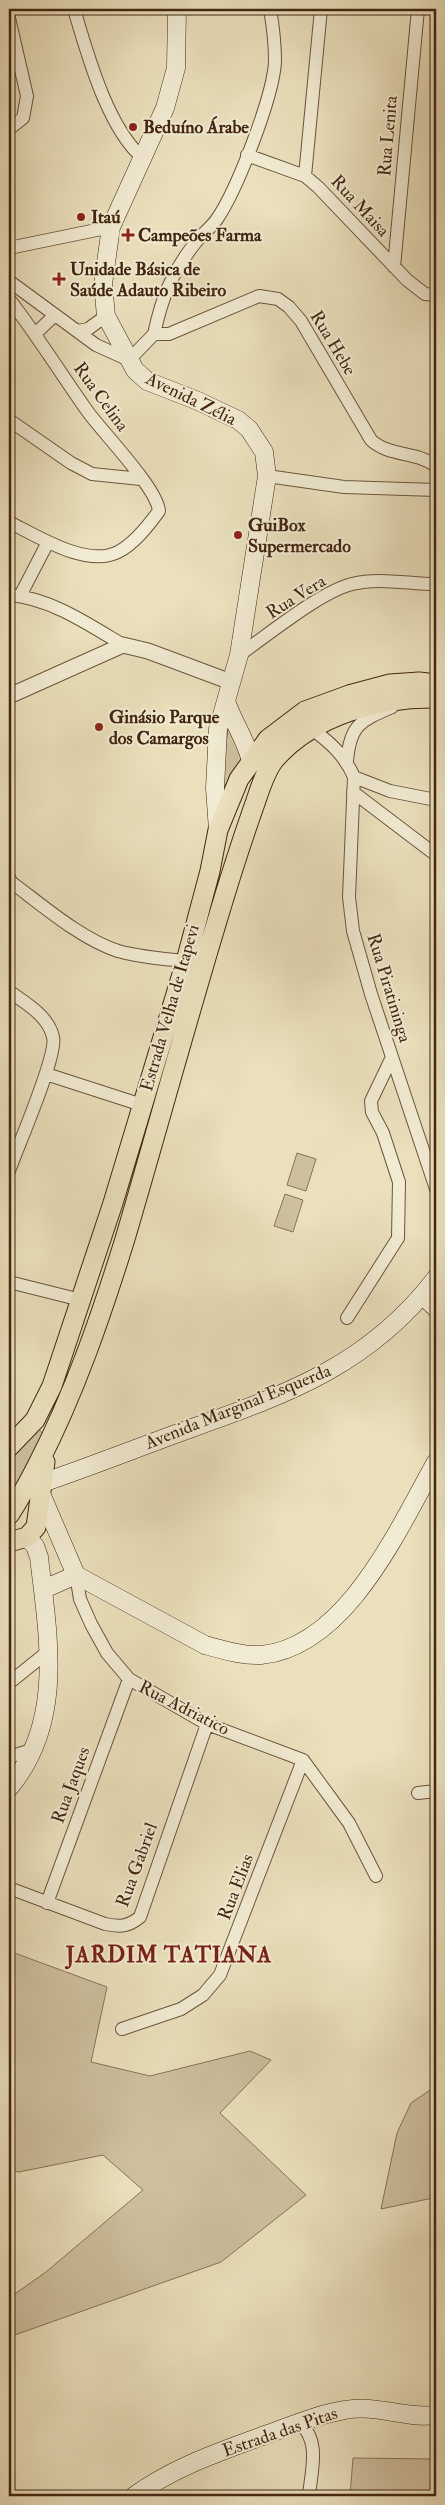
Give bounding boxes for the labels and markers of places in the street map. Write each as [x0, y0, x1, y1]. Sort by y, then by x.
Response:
place label: Beduíno Árabe [143, 115, 249, 139]
marker: Beduíno Árabe [127, 121, 139, 133]
place label: Itaú [91, 206, 121, 229]
marker: Itaú [75, 211, 87, 223]
place label: Campeões Farma [138, 224, 262, 247]
marker: Campeões Farma [122, 229, 134, 241]
place label: Unidade Básica de Saúde Adauto Ribeiro [70, 258, 226, 302]
marker: Unidade Básica de Saúde Adauto Ribeiro [52, 272, 66, 286]
place label: GuiBox Supermercado [248, 514, 351, 558]
marker: GuiBox Supermercado [232, 529, 244, 541]
place label: Ginásio Parque dos Camargos [109, 706, 220, 750]
marker: Ginásio Parque dos Camargos [93, 721, 105, 733]

